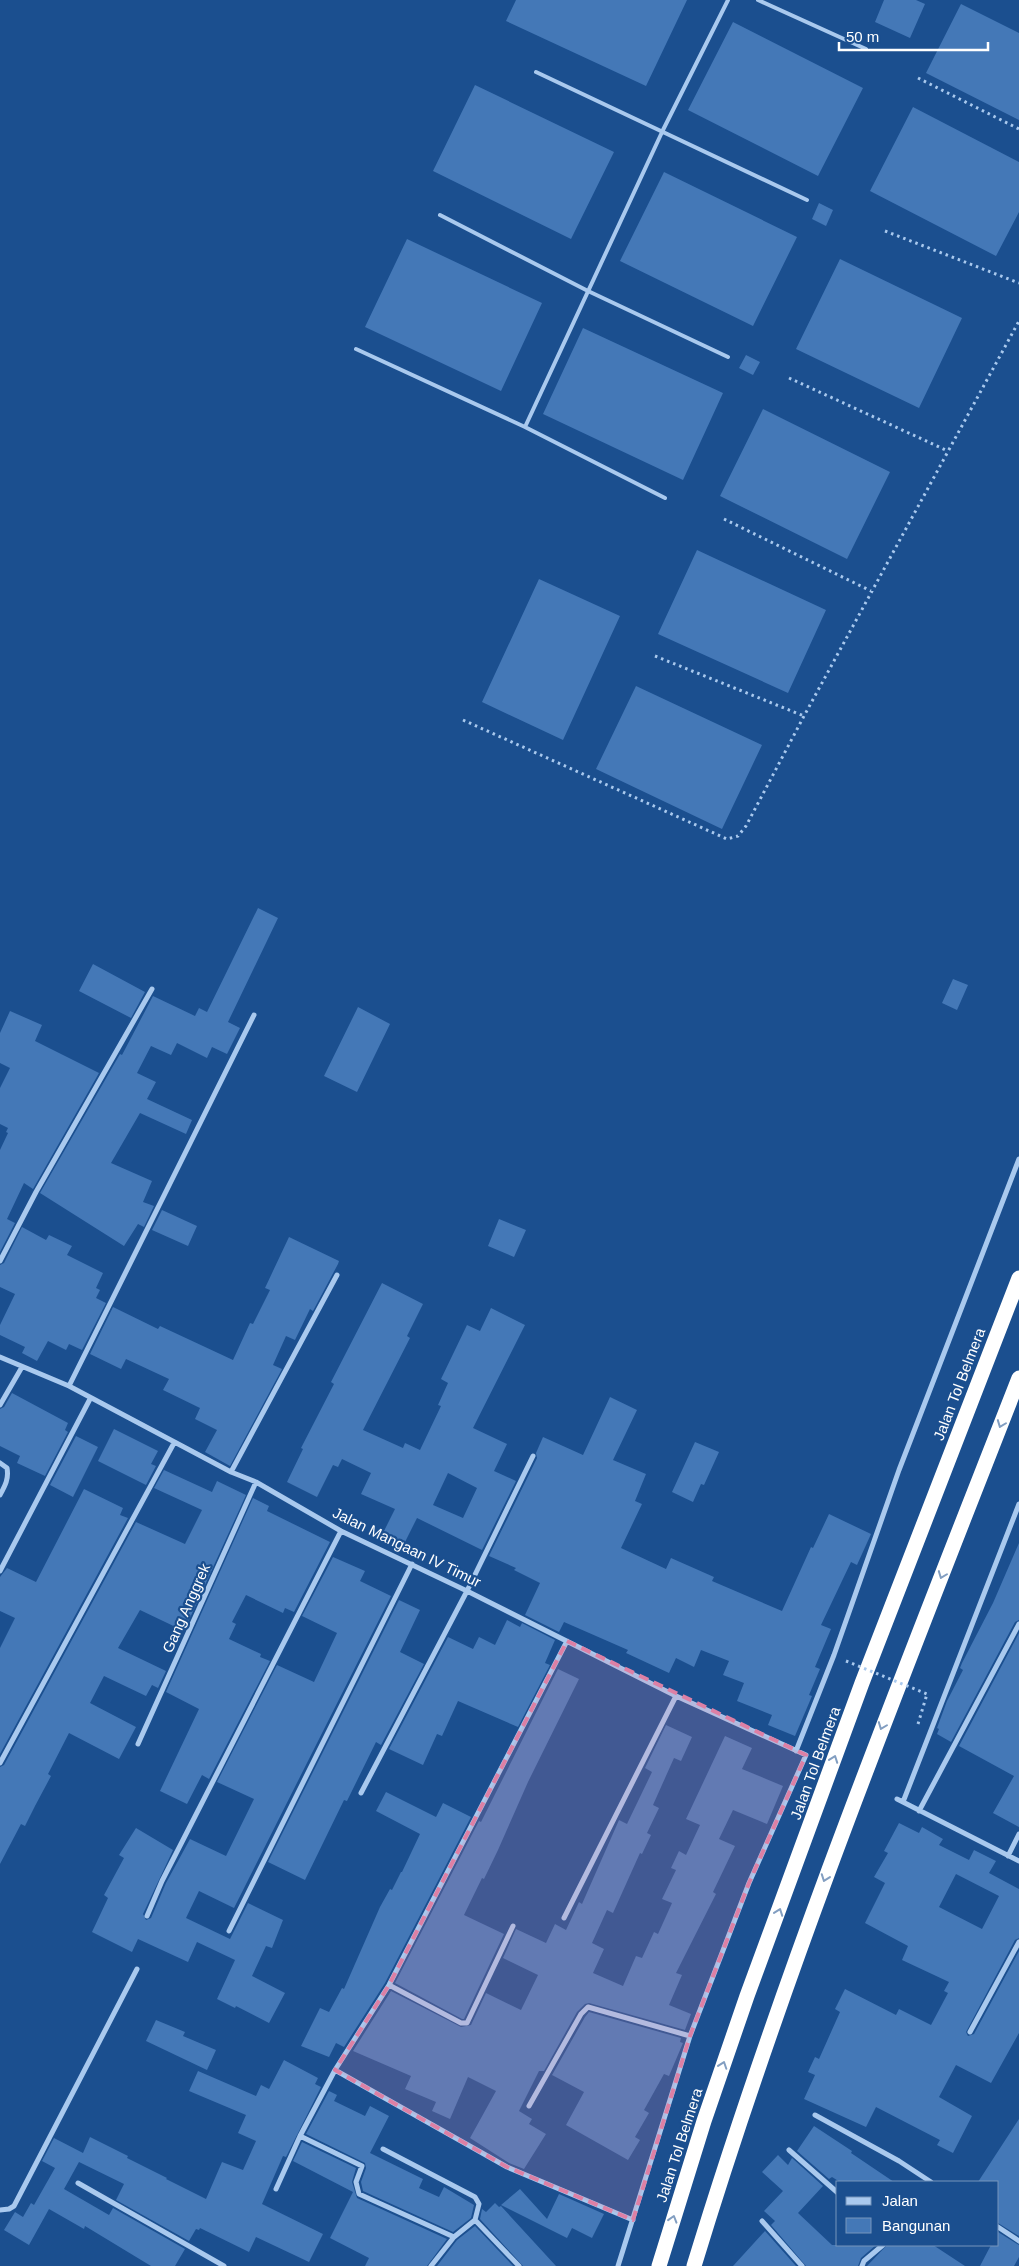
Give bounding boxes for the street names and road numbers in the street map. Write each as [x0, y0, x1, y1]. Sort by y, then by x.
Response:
street label: Jalan Tol Belmera [930, 1325, 988, 1443]
street label: Jalan Mangaan IV Timur [330, 1504, 484, 1590]
street label: Gang Anggrek [159, 1560, 213, 1655]
street label: Jalan Tol Belmera [787, 1704, 844, 1822]
street label: Jalan Tol Belmera [653, 2085, 706, 2204]

